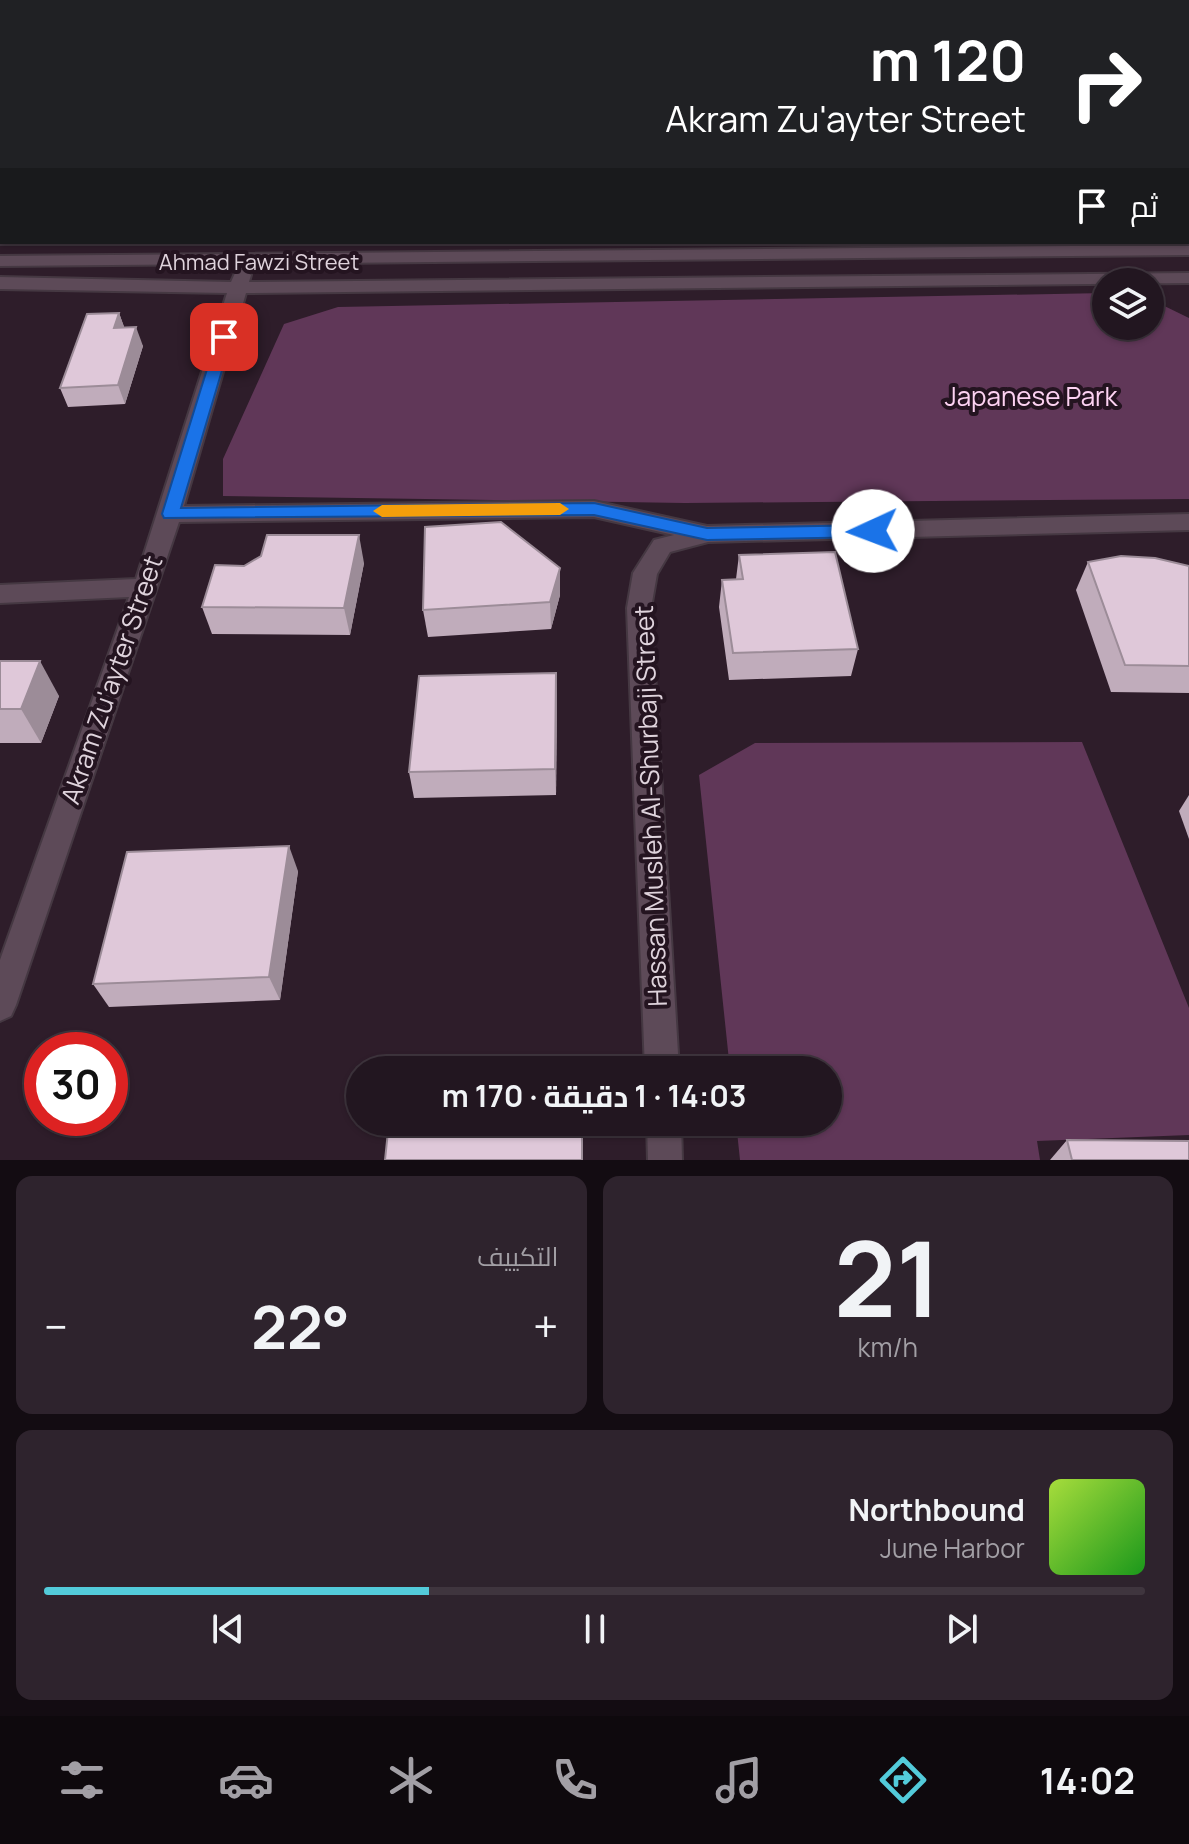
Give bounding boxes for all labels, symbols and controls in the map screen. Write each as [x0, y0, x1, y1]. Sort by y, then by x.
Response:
text: 120 m [870, 21, 1026, 98]
icon: right [1054, 32, 1158, 136]
text: Akram Zu'ayter Street [665, 94, 1026, 143]
icon: arrive [1070, 184, 1114, 228]
text: ثم [1130, 185, 1158, 226]
street label: Ahmad Fawzi Street [159, 247, 359, 277]
map controls [1092, 268, 1164, 340]
button: layers [1092, 268, 1164, 340]
pin [190, 303, 258, 371]
icon: arrive [202, 315, 246, 359]
park label: Japanese Park [945, 378, 1118, 414]
position arrow [831, 489, 915, 573]
street label: Akram Zu'ayter Street [52, 551, 170, 809]
street label: Hassan Musleh Al-Shurbaji Street [625, 605, 675, 1007]
speed limit sign: 30 [24, 1032, 128, 1136]
text: 14:03 · 1 دقيقة · 170 m [442, 1075, 746, 1116]
text: 21 [834, 1206, 942, 1348]
text: التكييف [477, 1238, 559, 1274]
text: 22° [251, 1285, 350, 1367]
text: − [44, 1296, 68, 1356]
text: + [533, 1296, 558, 1356]
text: km/h [858, 1329, 918, 1365]
text: Northbound [848, 1489, 1025, 1530]
text: June Harbor [880, 1530, 1025, 1566]
icon: previous [206, 1607, 250, 1651]
icon: pause [573, 1607, 617, 1651]
icon: next [940, 1607, 984, 1651]
icon: filters [54, 1752, 110, 1808]
icon: car [218, 1752, 274, 1808]
icon: climate [383, 1752, 439, 1808]
icon: phone [547, 1752, 603, 1808]
icon: music [711, 1752, 767, 1808]
icon: directions [875, 1752, 931, 1808]
text: 14:02 [1040, 1756, 1135, 1805]

